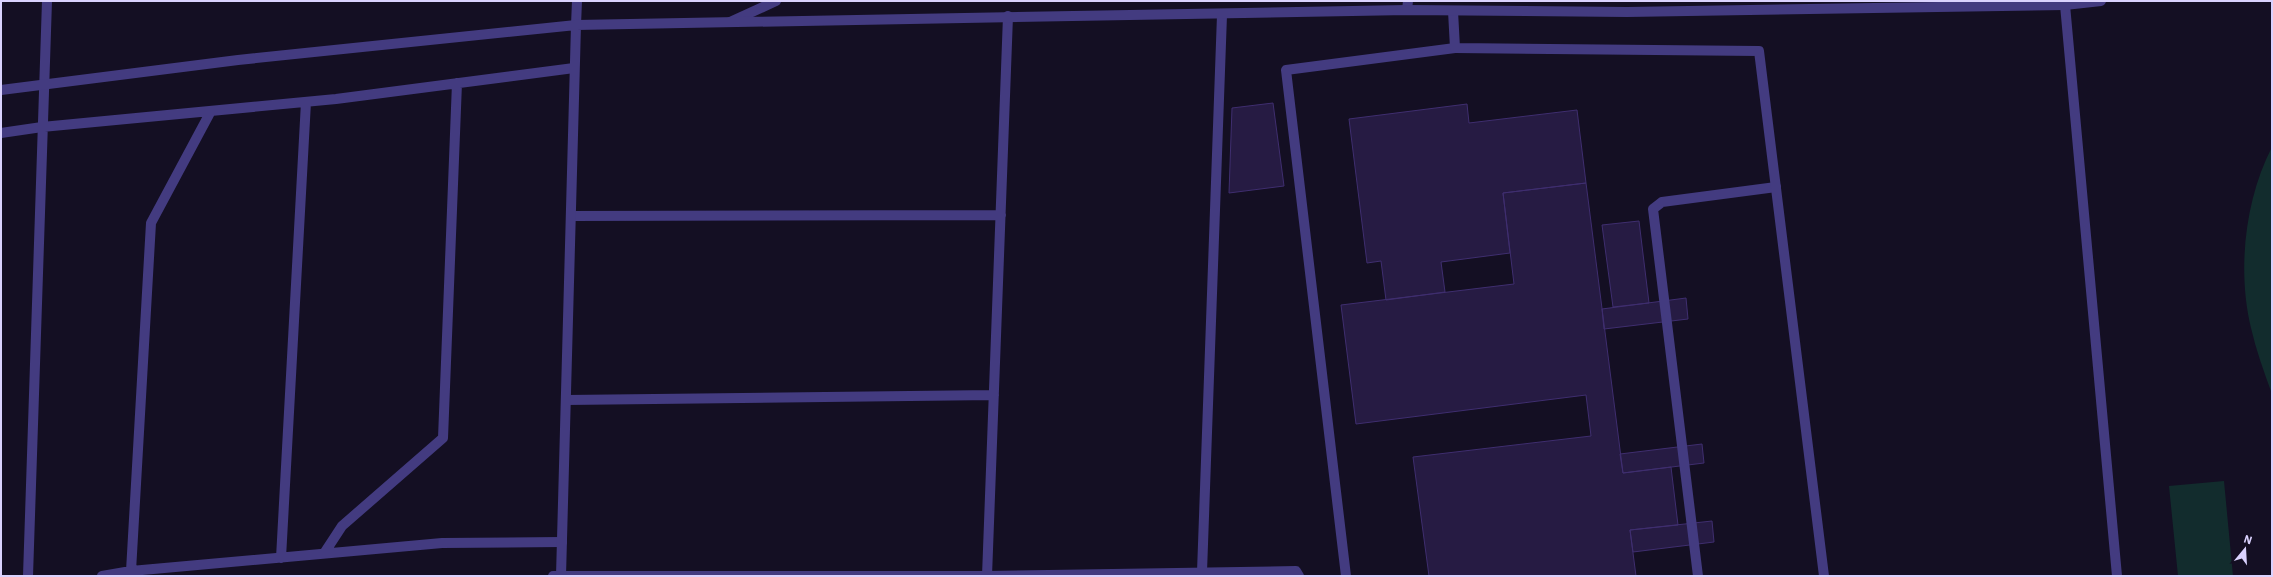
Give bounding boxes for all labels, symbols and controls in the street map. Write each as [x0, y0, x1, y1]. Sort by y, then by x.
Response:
north arrow [2225, 529, 2265, 569]
text: N [2242, 532, 2254, 547]

